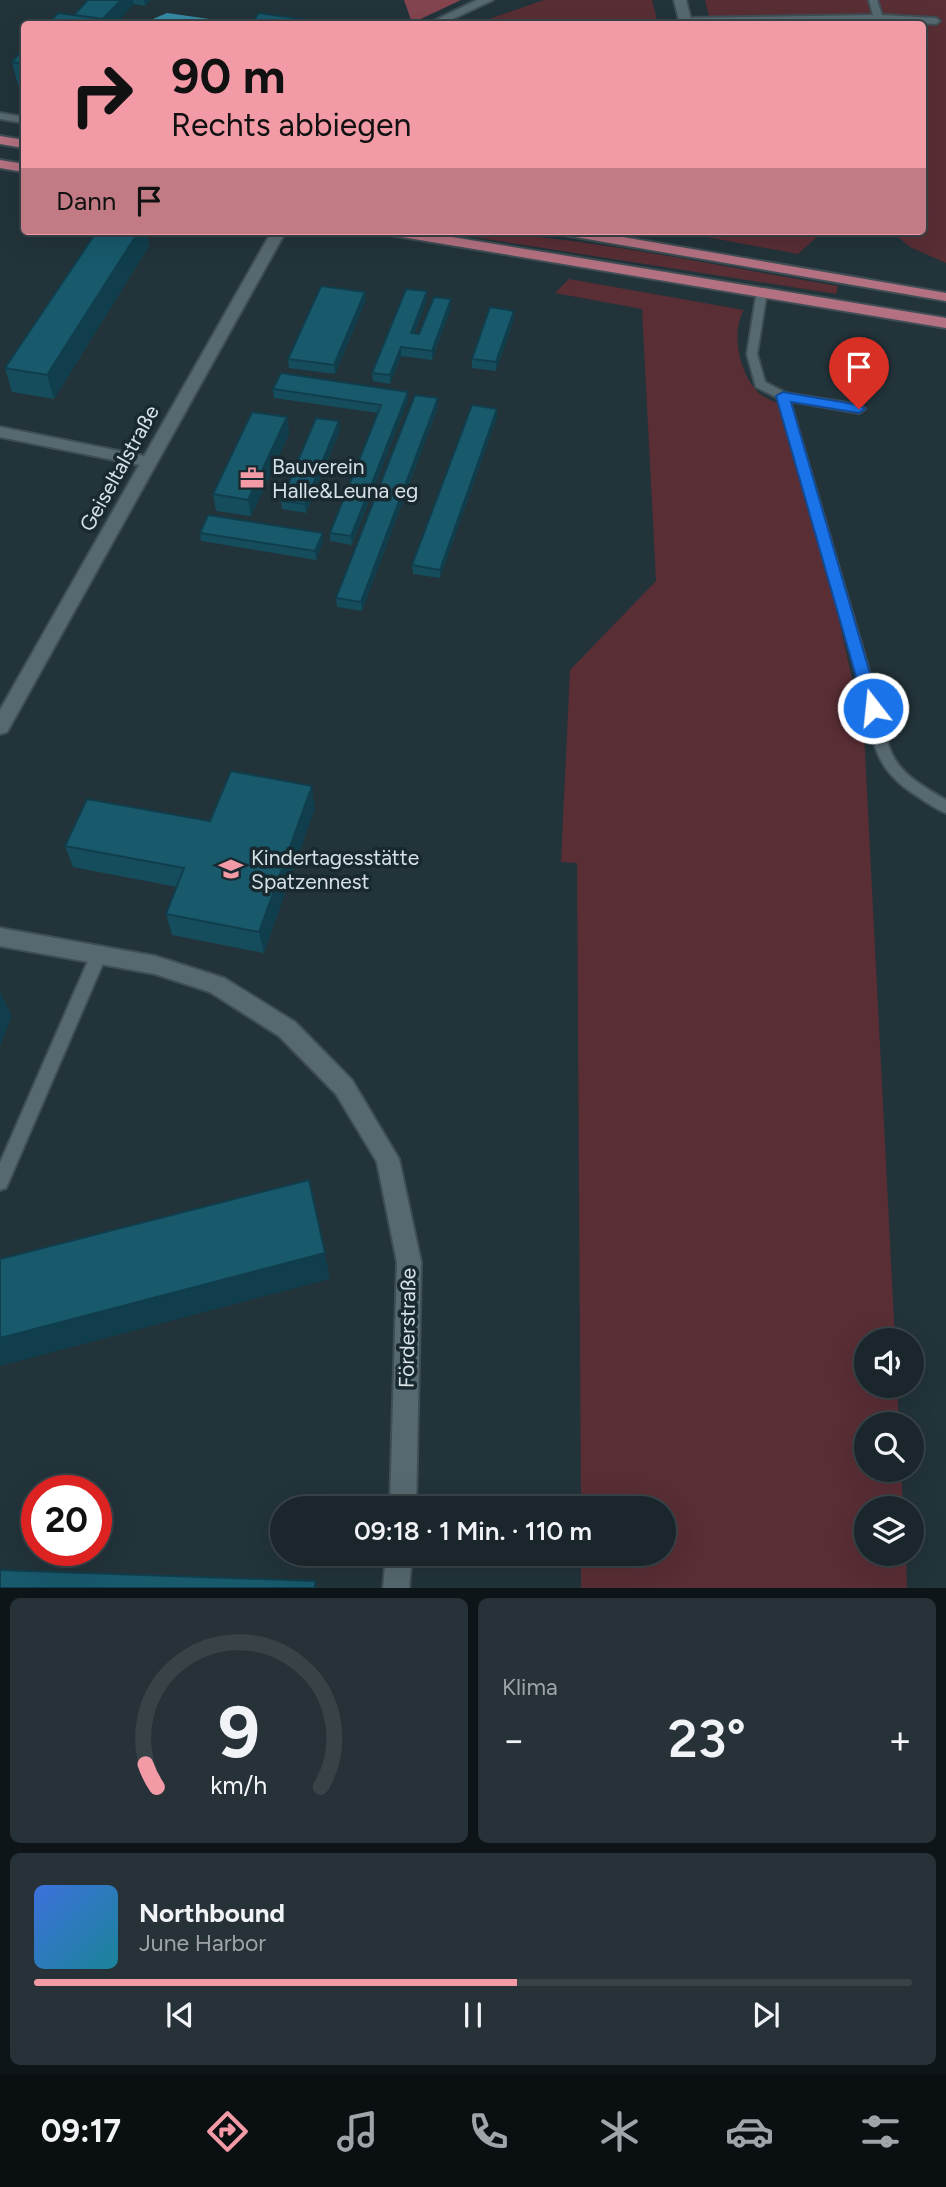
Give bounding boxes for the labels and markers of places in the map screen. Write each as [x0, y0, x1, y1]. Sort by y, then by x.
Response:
pin [829, 337, 889, 409]
place label: Bauverein Halle&Leuna eg [272, 454, 418, 503]
office icon: Bauverein Halle&Leuna eg [238, 464, 266, 492]
place label: Kindertagesstätte Spatzennest [251, 845, 419, 894]
school or university icon: Kindertagesstätte Spatzennest [217, 855, 245, 883]

